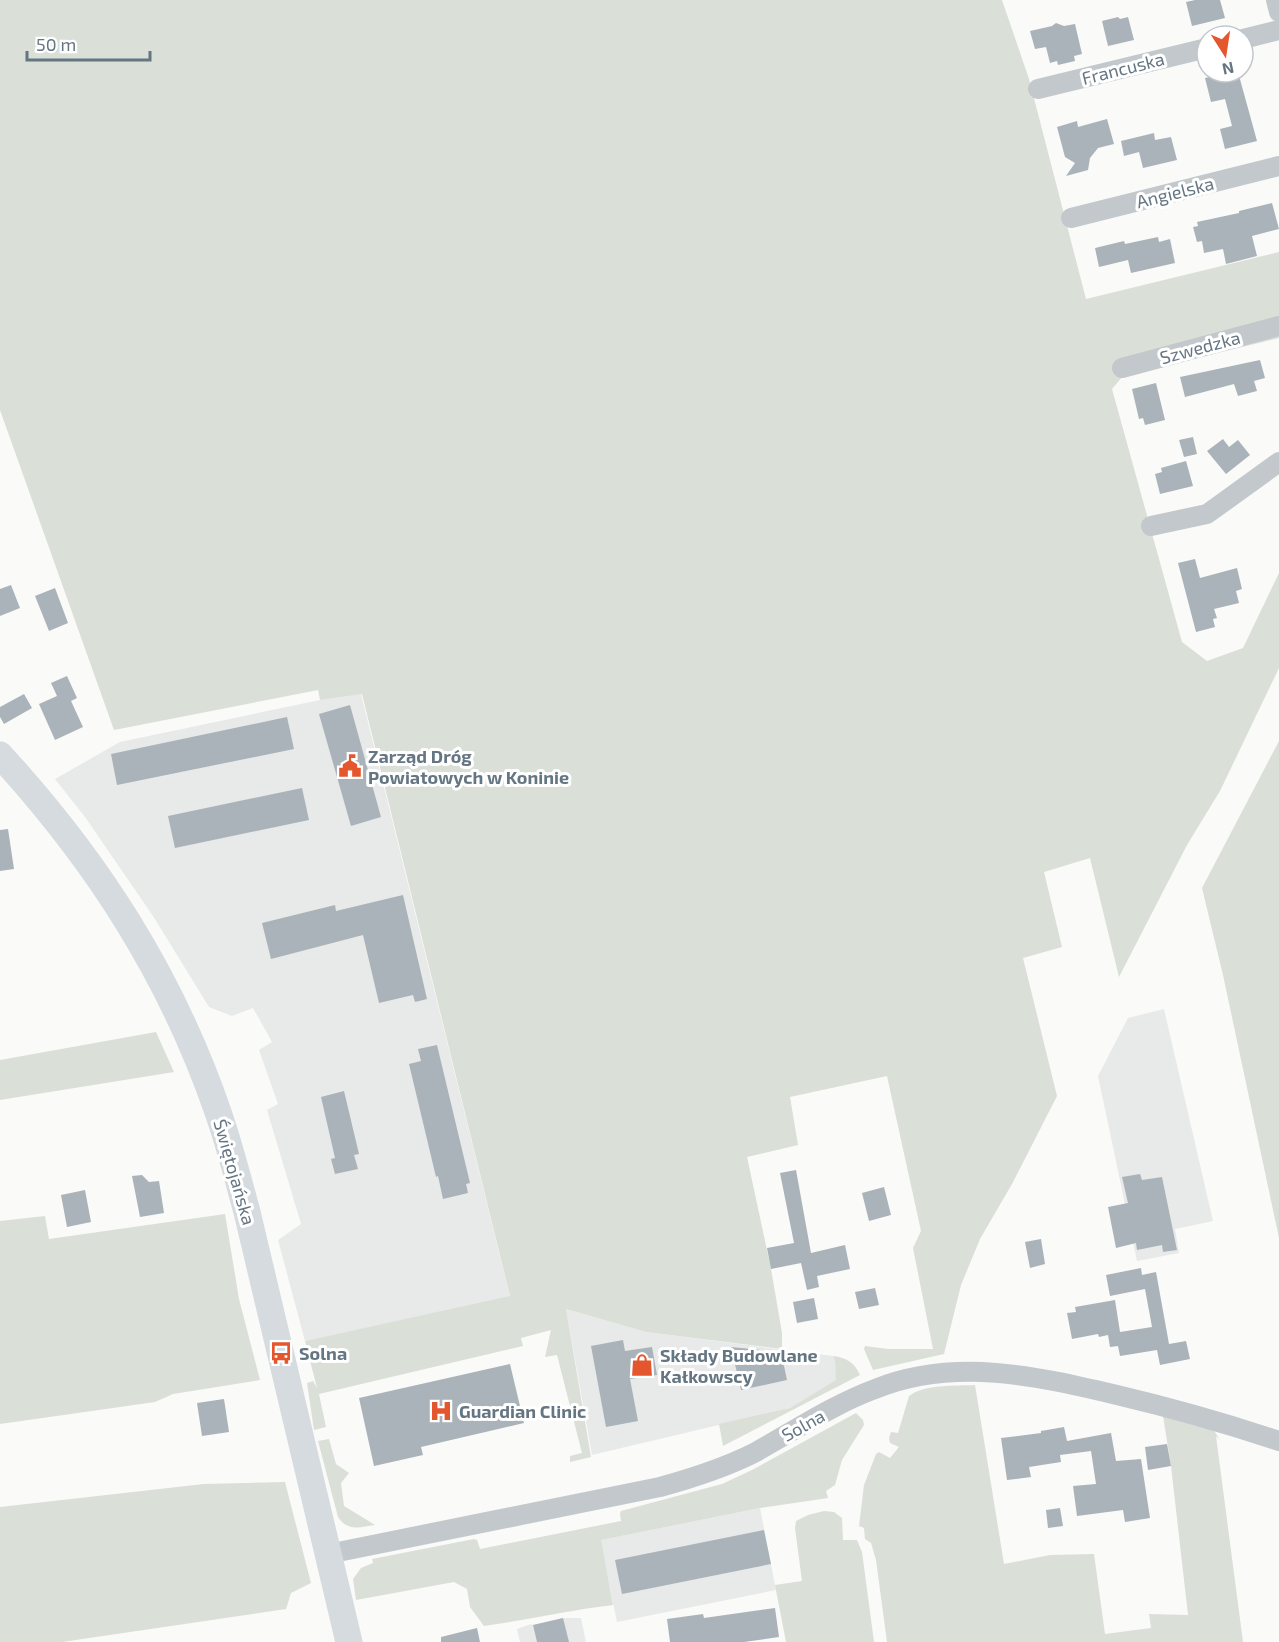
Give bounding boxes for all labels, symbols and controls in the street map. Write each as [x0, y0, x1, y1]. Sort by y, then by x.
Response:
scale bar [27, 24, 150, 62]
north arrow [1195, 24, 1255, 84]
text: 50 m [36, 33, 76, 55]
street label: Francuska [1079, 47, 1167, 89]
text: N [1221, 59, 1236, 80]
street label: Angielska [1134, 172, 1216, 212]
street label: Szwedzka [1157, 326, 1243, 368]
place label: Zarząd Dróg Powiatowych w Koninie [368, 745, 569, 788]
public building icon: Zarząd Dróg Powiatowych w Koninie [337, 753, 363, 779]
street label: Świętojańska [209, 1117, 261, 1227]
bus stop icon: Solna [268, 1340, 294, 1366]
place label: Solna [299, 1342, 347, 1364]
place label: Składy Budowlane Kałkowscy [660, 1344, 818, 1387]
shop icon: Składy Budowlane Kałkowscy [629, 1352, 655, 1378]
hospital icon: Guardian Clinic [428, 1398, 454, 1424]
place label: Guardian Clinic [459, 1400, 586, 1422]
street label: Solna [778, 1404, 828, 1446]

